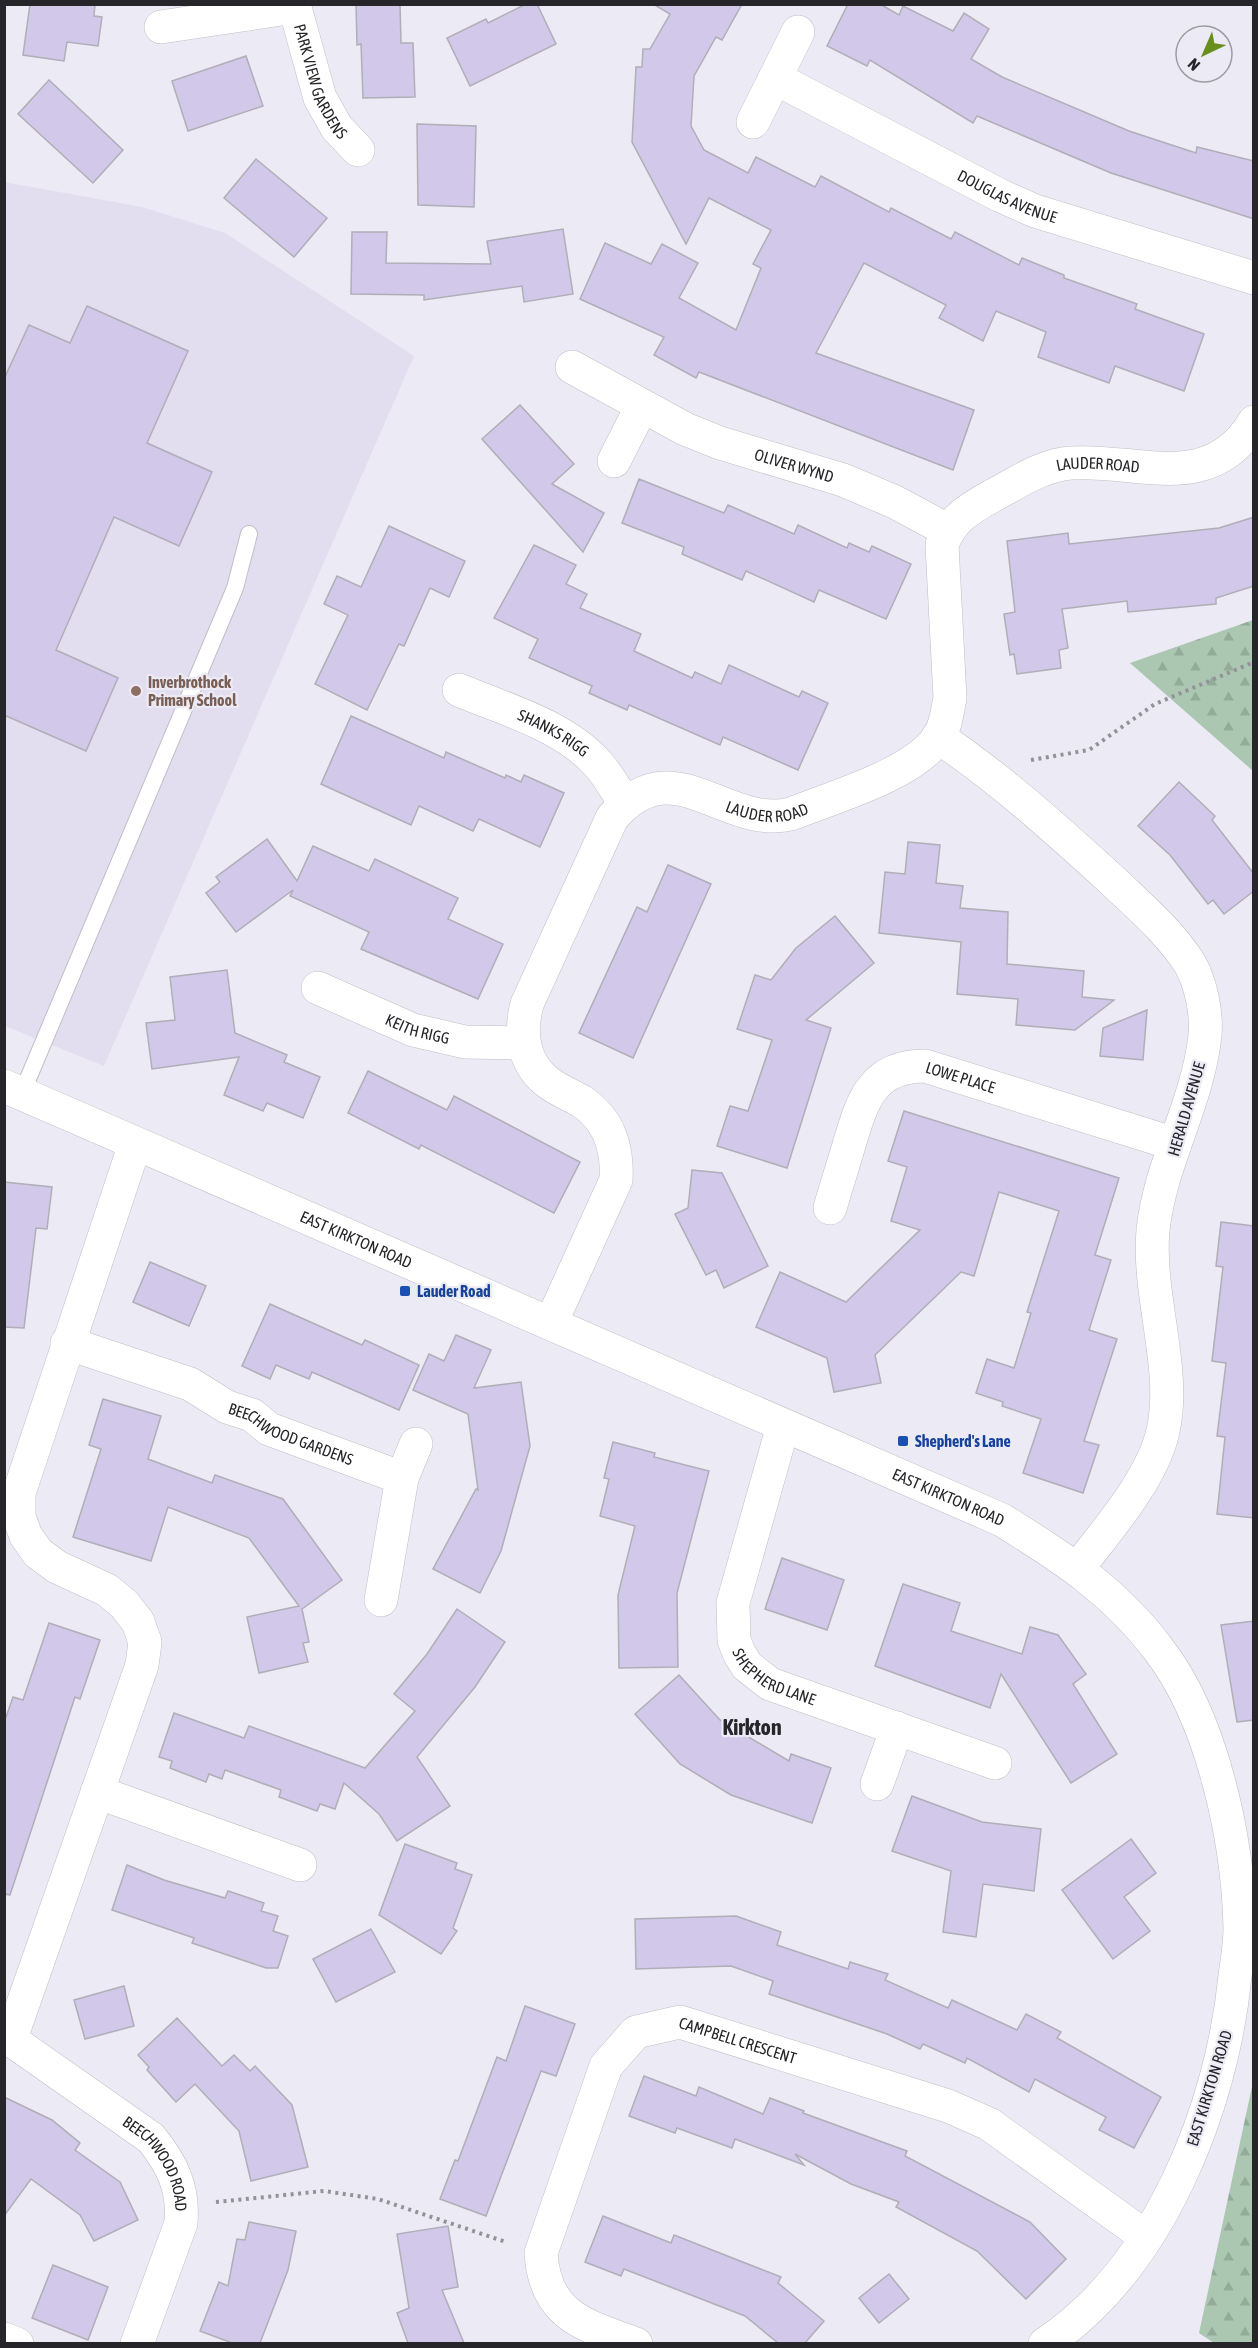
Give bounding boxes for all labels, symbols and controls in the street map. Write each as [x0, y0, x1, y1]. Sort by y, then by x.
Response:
street label: PARK VIEW GARDENS [291, 22, 351, 142]
north arrow [1174, 24, 1234, 84]
text: N [1184, 55, 1203, 75]
street label: DOUGLAS AVENUE [955, 166, 1059, 226]
street label: OLIVER WYND [752, 445, 836, 486]
street label: LAUDER ROAD [1054, 454, 1140, 476]
place label: Inverbrothock Primary School [148, 673, 237, 709]
marker: Inverbrothock Primary School [129, 684, 143, 698]
street label: SHANKS RIGG [515, 705, 593, 760]
street label: LAUDER ROAD [724, 797, 811, 825]
street label: KEITH RIGG [383, 1010, 451, 1047]
street label: LOWE PLACE [924, 1058, 998, 1096]
street label: HERALD AVENUE [1164, 1060, 1208, 1158]
street label: EAST KIRKTON ROAD [297, 1207, 415, 1271]
place label: Lauder Road [417, 1282, 491, 1300]
marker: Lauder Road [398, 1284, 412, 1298]
street label: BEECHWOOD GARDENS [226, 1399, 356, 1468]
place label: Shepherd's Lane [915, 1432, 1011, 1450]
marker: Shepherd's Lane [896, 1434, 910, 1448]
street label: EAST KIRKTON ROAD [890, 1465, 1007, 1529]
street label: SHEPHERD LANE [729, 1646, 818, 1708]
district label: Kirkton [722, 1714, 782, 1740]
street label: CAMPBELL CRESCENT [677, 2013, 799, 2067]
street label: EAST KIRKTON ROAD [1183, 2028, 1235, 2148]
street label: BEECHWOOD ROAD [120, 2112, 191, 2212]

